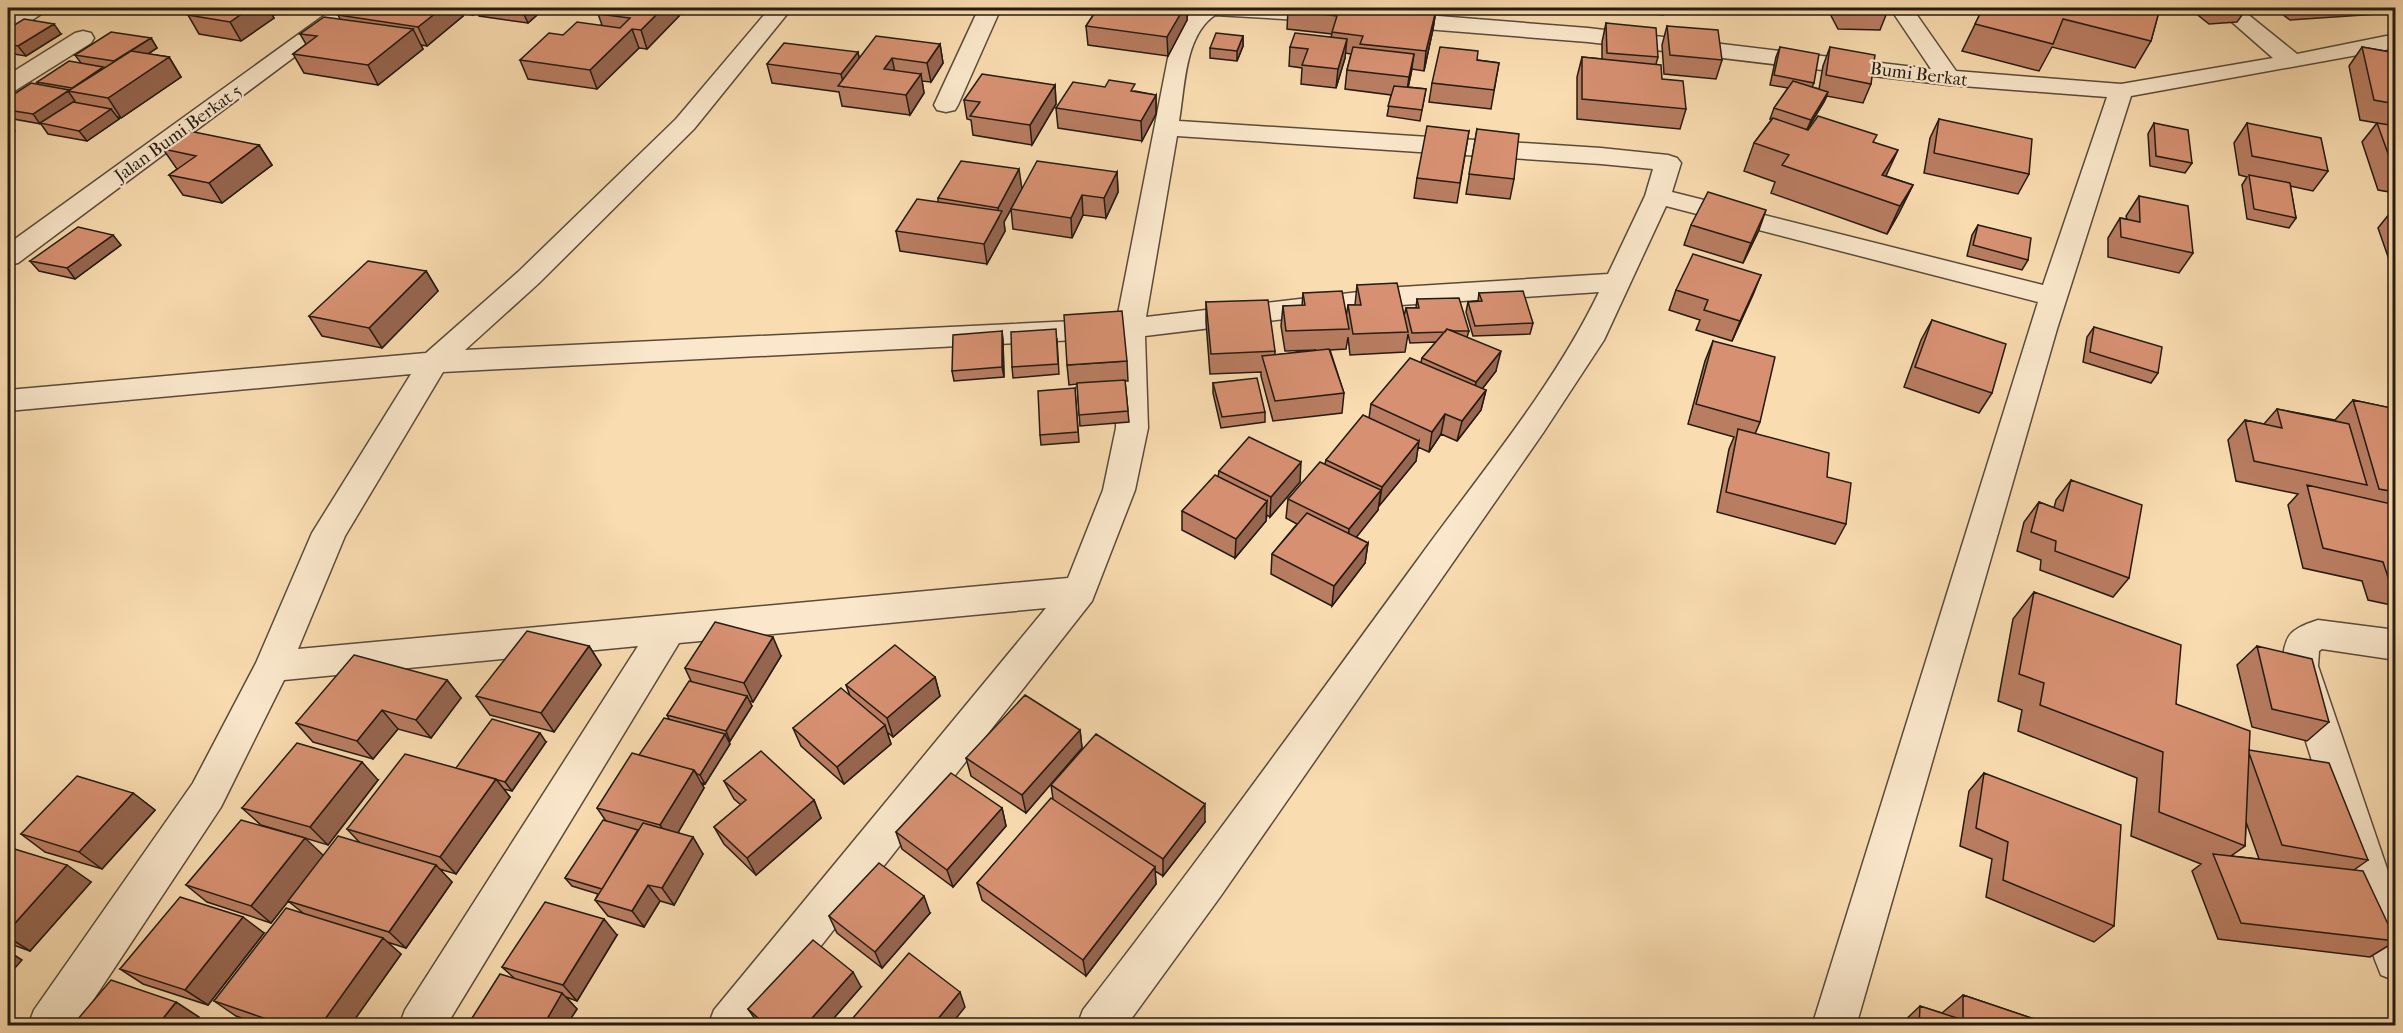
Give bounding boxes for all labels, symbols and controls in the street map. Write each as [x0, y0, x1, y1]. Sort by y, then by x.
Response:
street label: Bumi Berkat [1869, 58, 1969, 91]
street label: Jalan Bumi Berkat 5 [109, 80, 246, 188]

